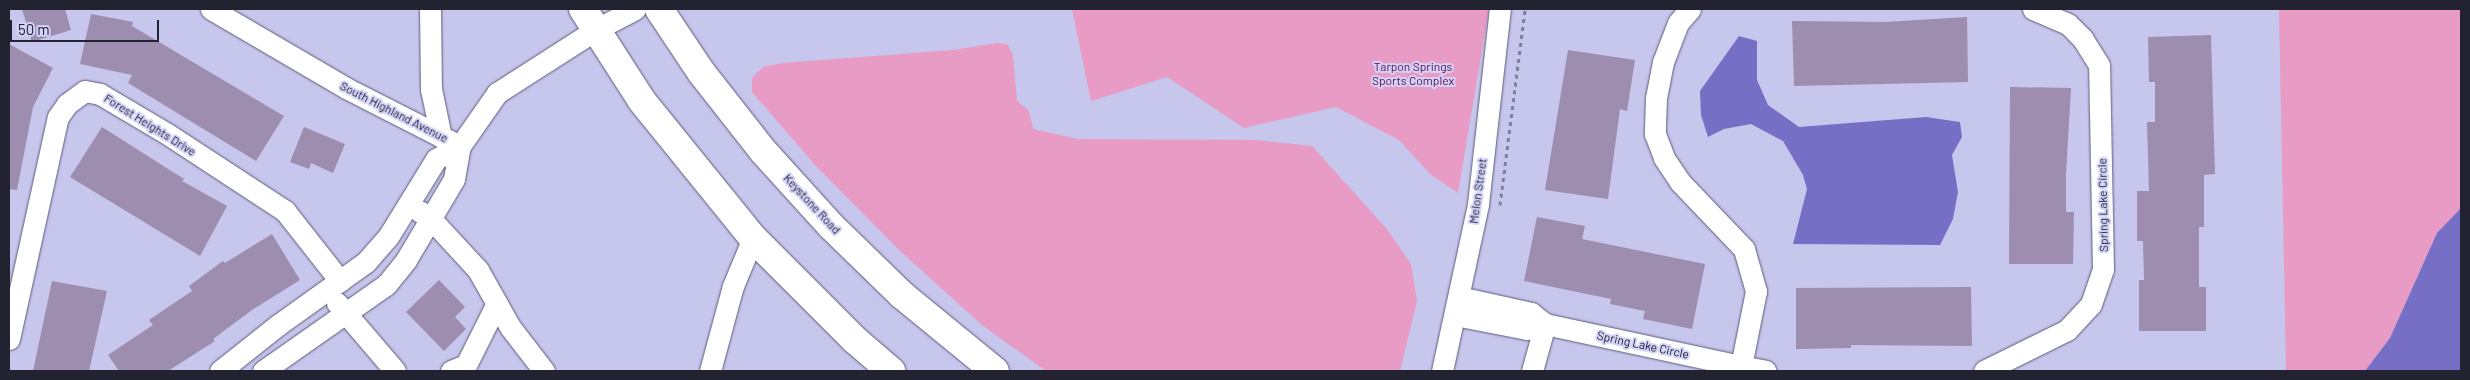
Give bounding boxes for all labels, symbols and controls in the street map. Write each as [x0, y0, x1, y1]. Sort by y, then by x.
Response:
scale bar [12, 10, 161, 42]
text: 50 m [18, 20, 50, 38]
park label: Tarpon Springs Sports Complex [1372, 60, 1454, 88]
street label: South Highland Avenue [338, 78, 450, 146]
street label: Forest Heights Drive [101, 91, 199, 159]
street label: Melon Street [1466, 157, 1490, 225]
street label: Spring Lake Circle [2095, 158, 2111, 252]
street label: Keystone Road [781, 171, 843, 237]
street label: Spring Lake Circle [1596, 328, 1690, 362]

